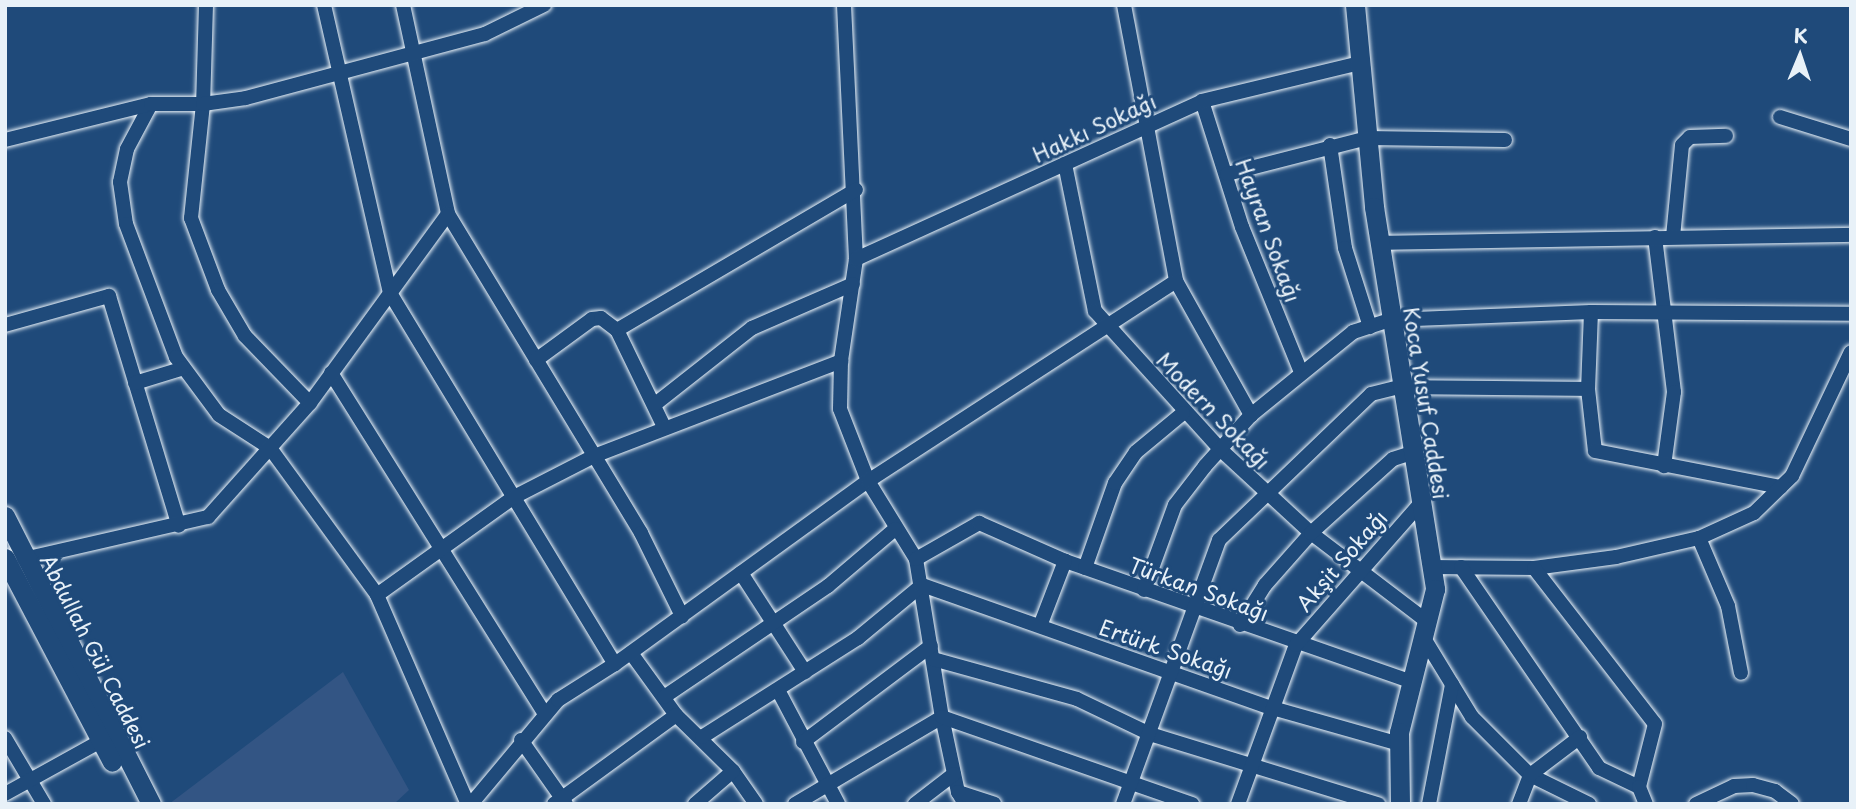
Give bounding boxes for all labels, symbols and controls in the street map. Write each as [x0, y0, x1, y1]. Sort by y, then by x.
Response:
north arrow [1765, 21, 1835, 91]
text: K [1793, 21, 1808, 49]
street label: Hakkı Sokağı [1027, 87, 1161, 167]
street label: Hayran Sokağı [1231, 155, 1307, 305]
street label: Koca Yusuf Caddesi [1399, 304, 1455, 502]
street label: Modern Sokağı [1152, 346, 1276, 474]
street label: Akşit Sokağı [1290, 504, 1392, 616]
street label: Abdullah Gül Caddesi [36, 549, 156, 753]
street label: Türkan Sokağı [1126, 551, 1272, 625]
street label: Ertürk Sokağı [1096, 613, 1236, 683]

